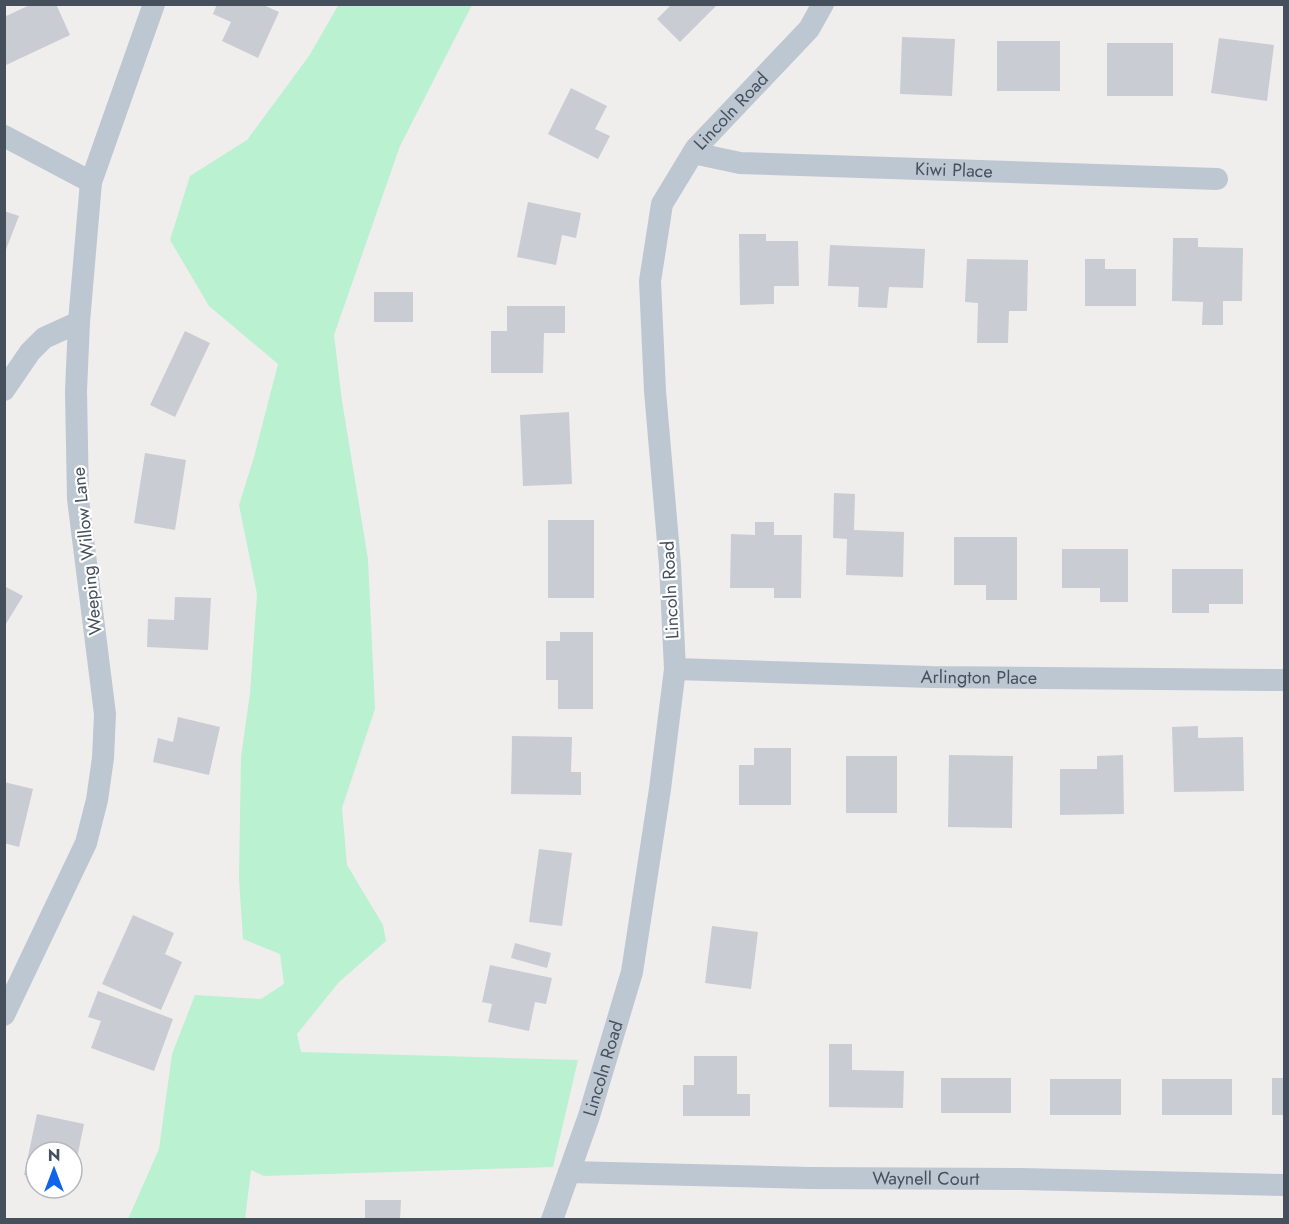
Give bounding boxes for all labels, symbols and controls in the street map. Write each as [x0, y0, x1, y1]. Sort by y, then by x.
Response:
street label: Lincoln Road [688, 66, 774, 156]
street label: Kiwi Place [915, 156, 993, 184]
street label: Weeping Willow Lane [65, 466, 109, 636]
street label: Lincoln Road [654, 540, 686, 640]
street label: Arlington Place [920, 664, 1037, 691]
street label: Lincoln Road [577, 1018, 630, 1119]
north arrow [24, 1140, 84, 1200]
text: N [48, 1144, 60, 1167]
street label: Waynell Court [872, 1165, 980, 1192]

